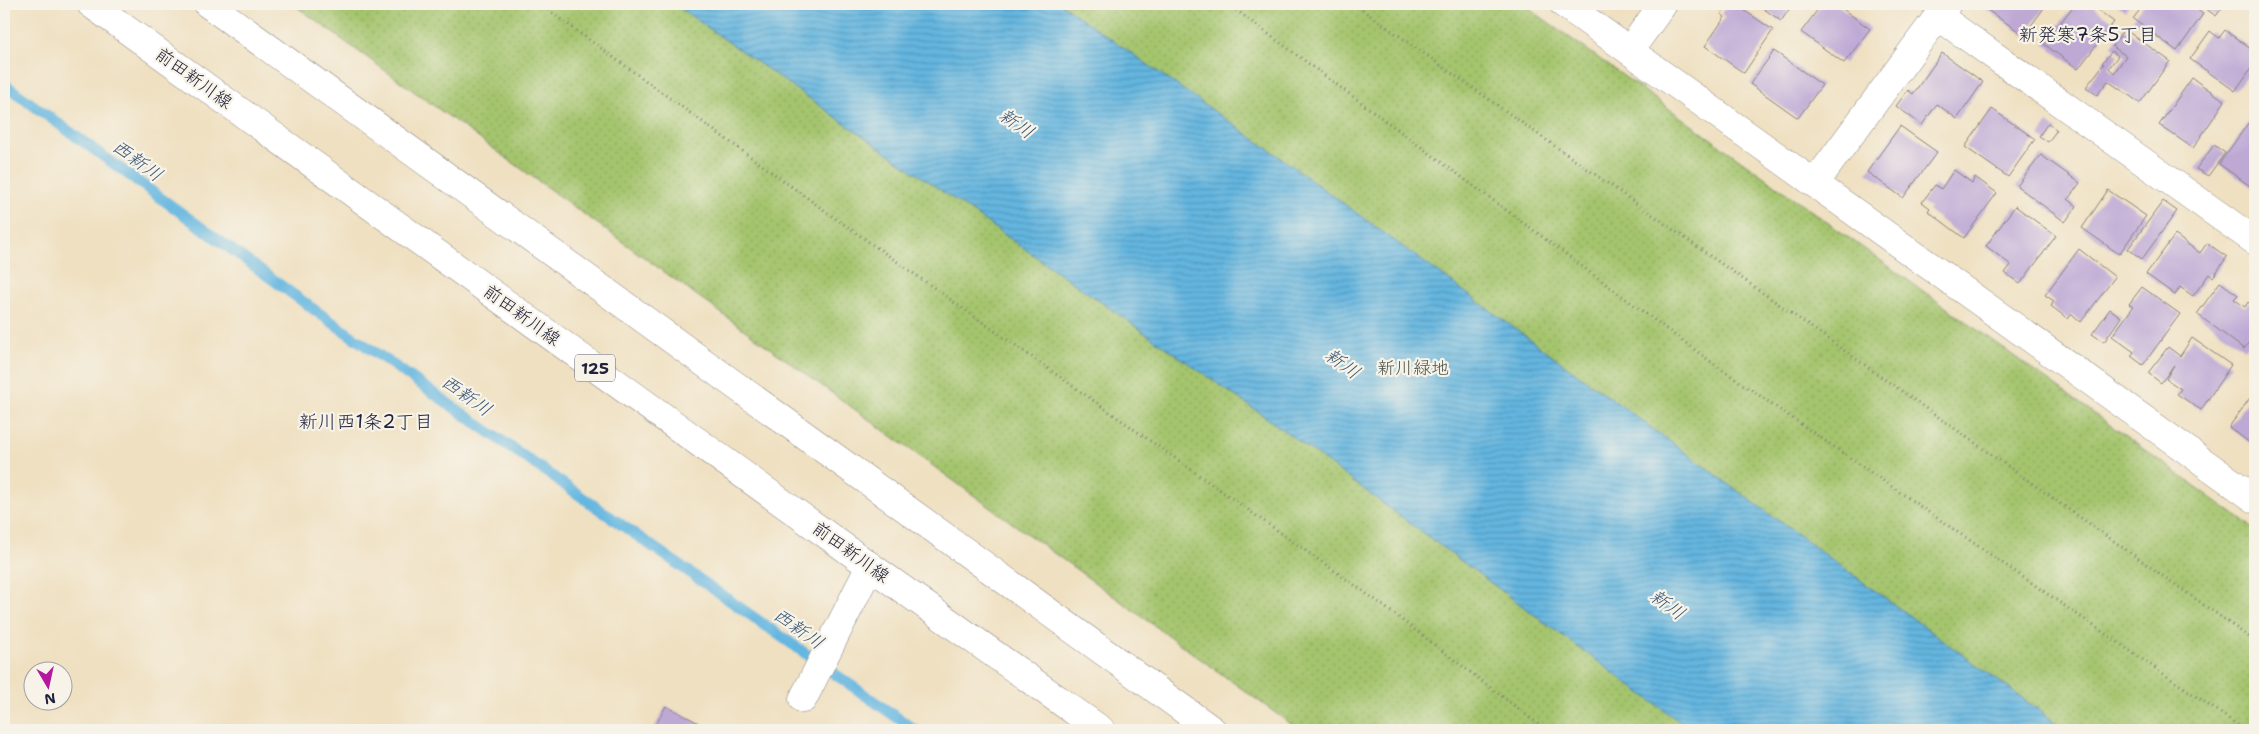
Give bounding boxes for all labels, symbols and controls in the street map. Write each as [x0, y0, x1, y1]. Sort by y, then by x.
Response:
district label: 新発寒7条5丁目 [2019, 22, 2157, 47]
street label: 前田新川線 [151, 42, 237, 114]
water label: 新川 [994, 102, 1039, 145]
water label: 西新川 [107, 134, 168, 187]
street label: 前田新川線 [479, 279, 565, 351]
water label: 新川 [1320, 342, 1365, 385]
road number: 125 [575, 354, 615, 382]
park label: 新川緑地 [1377, 356, 1449, 380]
water label: 西新川 [436, 369, 497, 422]
district label: 新川西1条2丁目 [298, 409, 434, 434]
street label: 前田新川線 [808, 516, 894, 588]
water label: 新川 [1645, 583, 1690, 626]
water label: 西新川 [768, 602, 829, 655]
north arrow [22, 662, 72, 712]
text: N [43, 689, 57, 709]

